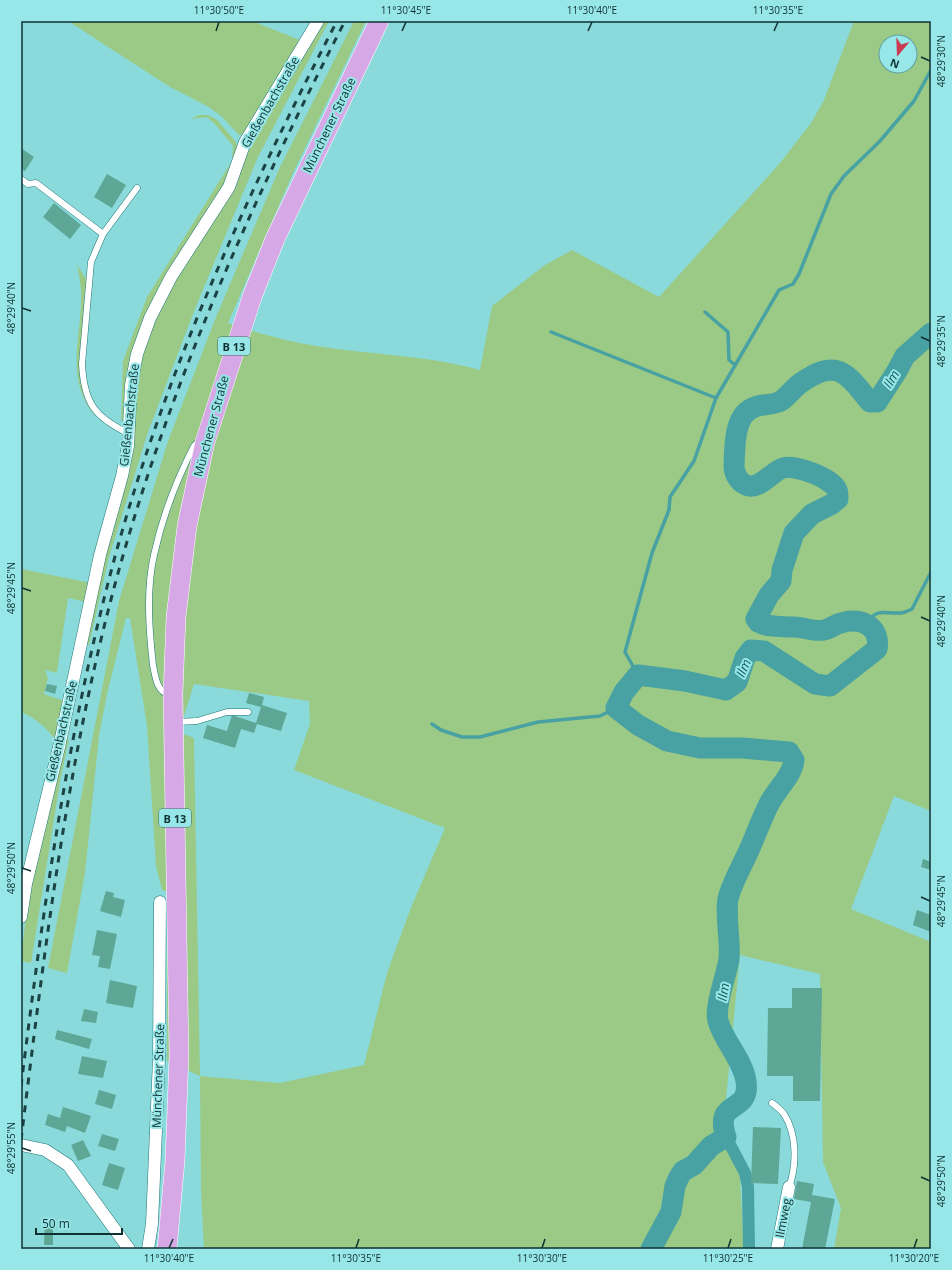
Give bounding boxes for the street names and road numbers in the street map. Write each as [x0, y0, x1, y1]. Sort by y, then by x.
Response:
street label: Gießenbachstraße [237, 53, 303, 151]
street label: Münchener Straße [299, 74, 360, 176]
road number: B 13 [218, 337, 250, 355]
street label: Gießenbachstraße [115, 363, 143, 467]
street label: Münchener Straße [189, 373, 233, 478]
street label: Gießenbachstraße [41, 679, 81, 783]
road number: B 13 [159, 809, 191, 827]
street label: Münchener Straße [148, 1023, 168, 1128]
street label: Ilmweg [771, 1196, 795, 1239]

